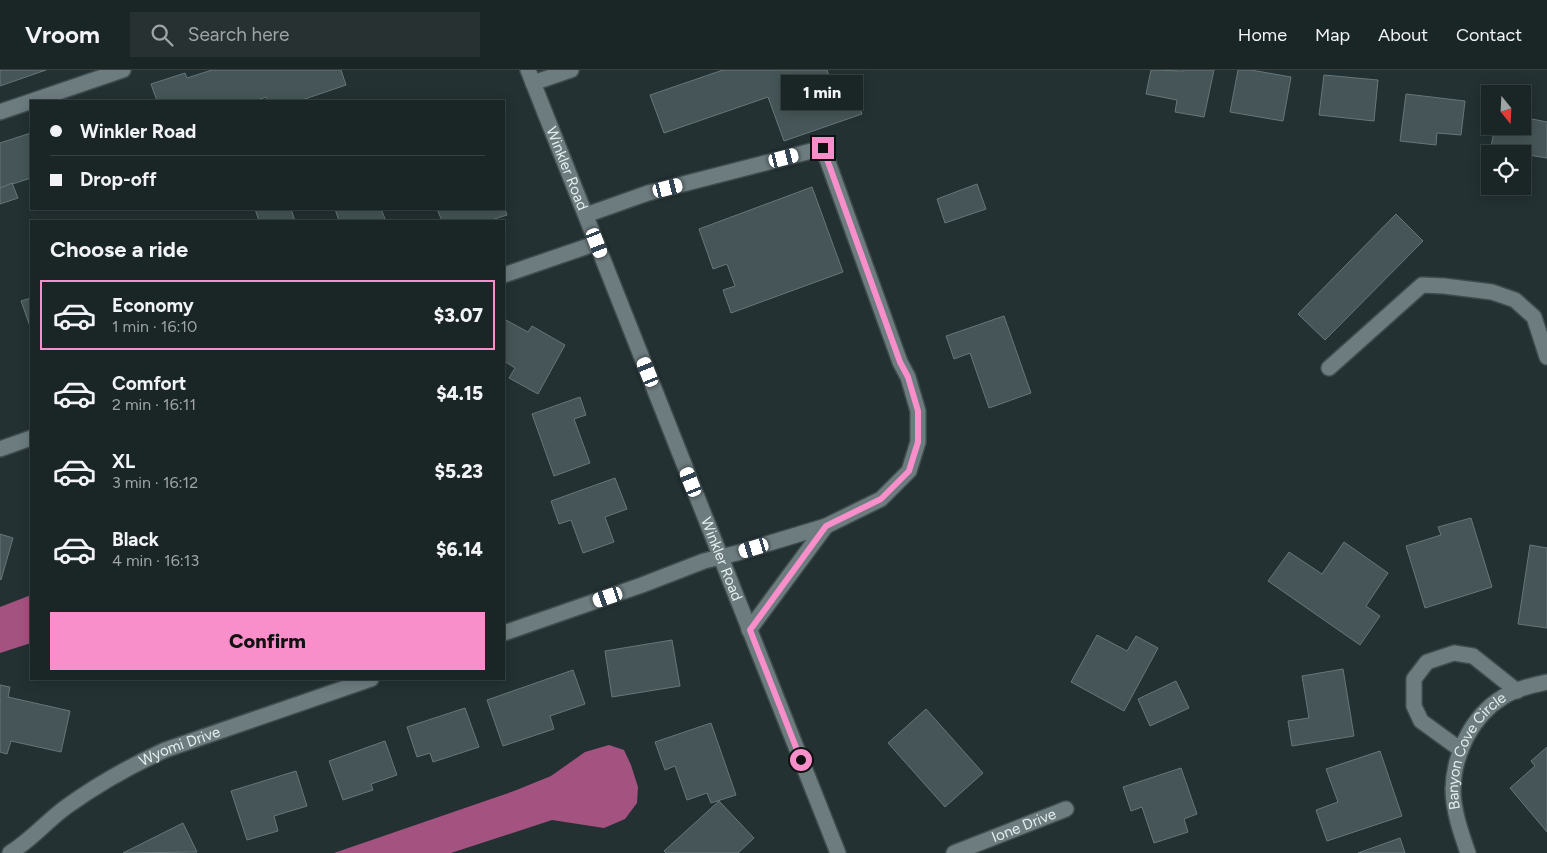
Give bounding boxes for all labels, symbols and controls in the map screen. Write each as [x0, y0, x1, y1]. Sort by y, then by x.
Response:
search box [130, 12, 480, 57]
text: Vroom [25, 20, 100, 49]
icon: search [148, 21, 176, 49]
text: Search here [188, 23, 289, 46]
text: Home [1238, 24, 1287, 46]
text: Map [1315, 24, 1350, 46]
text: About [1378, 24, 1428, 46]
text: Contact [1456, 24, 1522, 46]
callout: 1 min [782, 75, 864, 110]
text: 1 min [803, 83, 841, 102]
north arrow [1481, 85, 1531, 135]
map controls [1481, 85, 1531, 195]
text: Winkler Road [80, 120, 196, 143]
street label: Winkler Road [542, 124, 592, 213]
route end [812, 137, 834, 159]
button: locate [1481, 145, 1531, 195]
car [767, 147, 800, 169]
text: Drop-off [80, 168, 157, 191]
car [651, 177, 684, 199]
car [584, 226, 609, 260]
text: Choose a ride [50, 236, 188, 263]
icon: car [52, 293, 97, 338]
text: Economy [112, 294, 194, 317]
text: $3.07 [434, 304, 483, 327]
text: 1 min · 16:10 [112, 317, 197, 336]
car [635, 355, 660, 389]
icon: car [52, 371, 97, 416]
text: Comfort [112, 372, 187, 395]
text: $4.15 [436, 382, 483, 405]
text: 2 min · 16:11 [112, 395, 196, 414]
icon: car [52, 449, 97, 494]
text: XL [112, 450, 135, 473]
text: $5.23 [435, 460, 483, 483]
car [678, 465, 703, 499]
text: 3 min · 16:12 [112, 473, 198, 492]
street label: Winkler Road [697, 515, 746, 603]
icon: car [52, 527, 97, 572]
text: Black [112, 528, 159, 551]
car [737, 536, 770, 560]
text: $6.14 [436, 538, 483, 561]
text: 4 min · 16:13 [112, 551, 199, 570]
car [591, 585, 624, 609]
button: Confirm [50, 612, 485, 670]
street label: Banyon Cove Circle [1444, 688, 1509, 811]
street label: Wyomi Drive [136, 723, 223, 770]
route start [790, 749, 812, 771]
street label: Ione Drive [989, 805, 1059, 846]

